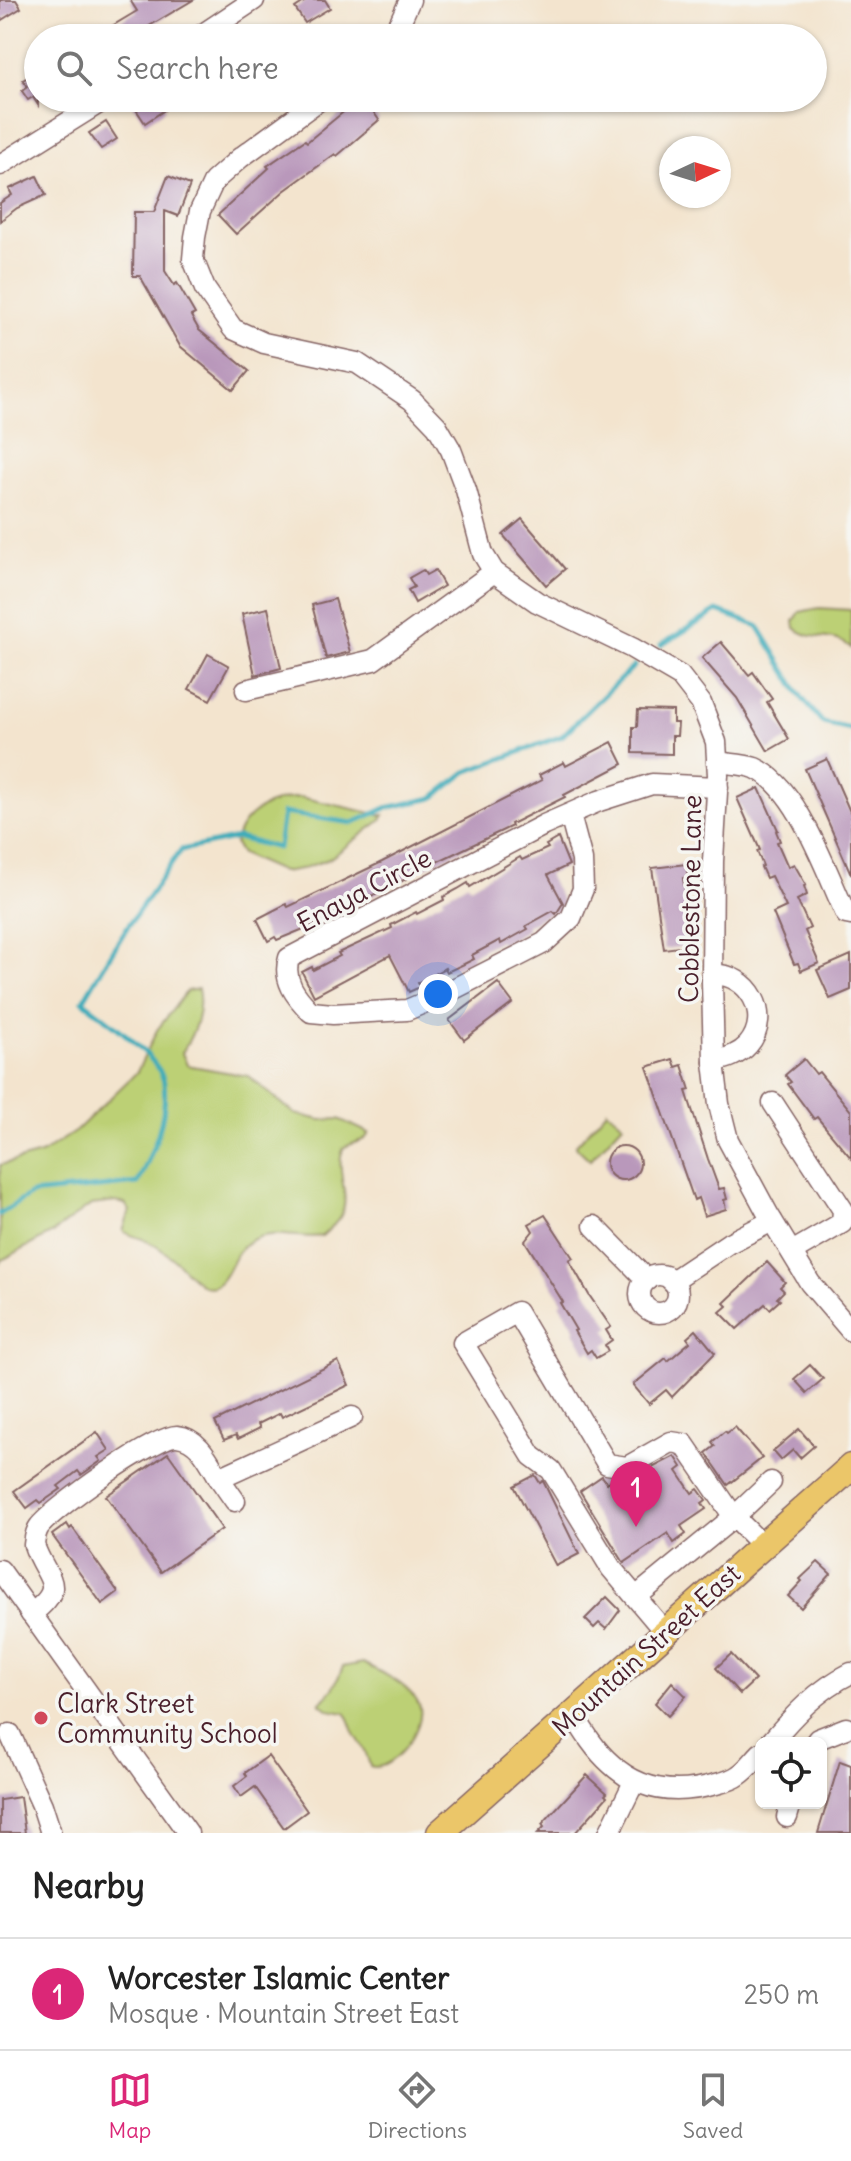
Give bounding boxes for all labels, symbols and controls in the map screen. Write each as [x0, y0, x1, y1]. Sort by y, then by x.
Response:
search box [24, 24, 827, 112]
icon: search [52, 46, 96, 90]
text: Search here [116, 49, 279, 87]
north arrow [659, 136, 731, 208]
street label: Cobblestone Lane [672, 795, 708, 1003]
street label: Enaya Circle [291, 841, 437, 939]
your location [418, 974, 458, 1014]
pin: 1 [610, 1461, 662, 1527]
street label: Mountain Street East [545, 1557, 747, 1743]
place label: Clark Street Community School [57, 1687, 277, 1750]
marker: Clark Street Community School [32, 1709, 50, 1727]
map controls [755, 1737, 827, 1809]
button: locate [755, 1737, 827, 1809]
text: Nearby [32, 1864, 145, 1907]
text: Worcester Islamic Center [108, 1959, 449, 1997]
text: 1 [53, 1978, 63, 2011]
text: 250 m [744, 1978, 819, 2011]
text: Mosque · Mountain Street East [108, 1997, 459, 2030]
tab: Map [108, 2068, 152, 2144]
tab: Directions [368, 2068, 467, 2144]
tab: Saved [683, 2068, 743, 2144]

